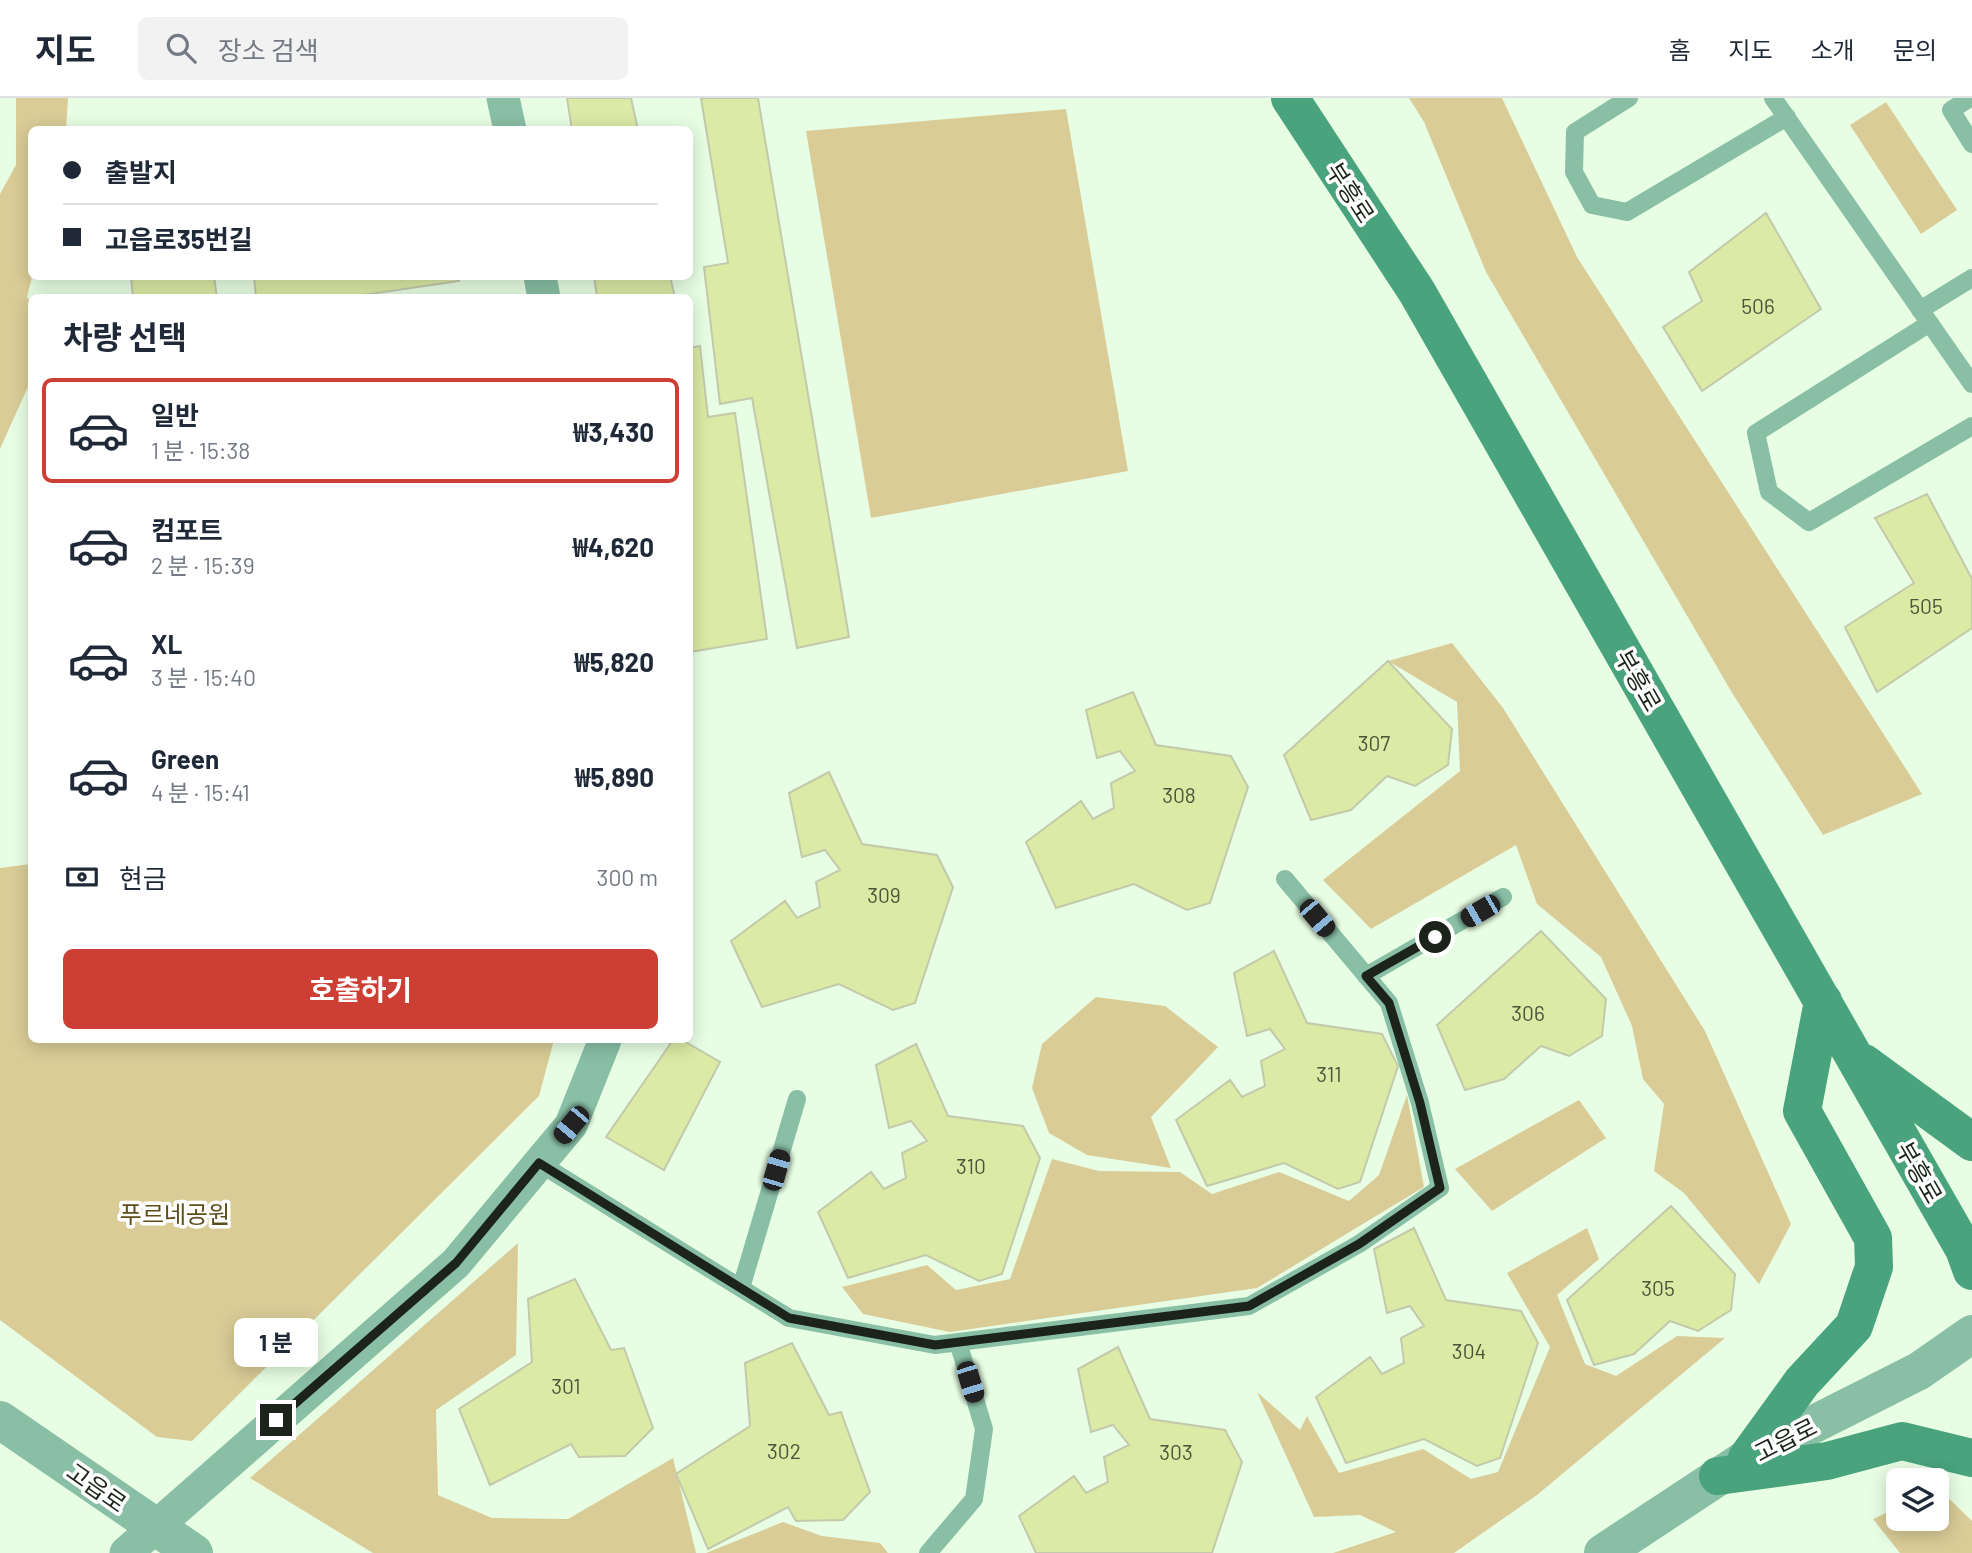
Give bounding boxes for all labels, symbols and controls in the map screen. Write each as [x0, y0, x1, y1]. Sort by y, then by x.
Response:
search box [138, 17, 628, 80]
text: 지도 [35, 29, 96, 69]
icon: search [162, 29, 200, 67]
text: 장소 검색 [218, 34, 319, 65]
text: 홈 [1668, 35, 1690, 64]
text: 지도 [1728, 35, 1773, 64]
text: 소개 [1811, 35, 1855, 64]
text: 문의 [1893, 35, 1937, 64]
text: 출발지 [105, 156, 177, 187]
street label: 부흥로 [1321, 156, 1381, 228]
text: 고읍로35번길 [105, 223, 253, 254]
house number: 506 [1741, 293, 1775, 318]
text: 차량 선택 [63, 317, 187, 355]
icon: car [67, 399, 130, 462]
text: 일반 [151, 399, 199, 430]
text: ₩3,430 [573, 416, 654, 447]
text: 1 분 · 15:38 [151, 436, 250, 464]
icon: car [67, 514, 130, 577]
text: 컴포트 [151, 514, 223, 545]
text: ₩4,620 [573, 531, 654, 562]
text: 2 분 · 15:39 [151, 551, 255, 579]
house number: 505 [1909, 593, 1943, 618]
text: XL [151, 628, 182, 659]
icon: car [67, 629, 130, 692]
street label: 부흥로 [1610, 644, 1668, 716]
text: ₩5,820 [574, 646, 654, 677]
text: 3 분 · 15:40 [151, 663, 256, 691]
house number: 307 [1358, 730, 1390, 755]
text: Green [151, 743, 219, 774]
icon: car [67, 744, 130, 807]
text: ₩5,890 [575, 761, 654, 792]
text: 4 분 · 15:41 [151, 778, 250, 806]
house number: 308 [1162, 782, 1196, 807]
icon: cash [63, 858, 101, 896]
text: 현금 [119, 862, 167, 893]
text: 300 m [597, 863, 658, 891]
house number: 309 [867, 882, 901, 907]
car [1457, 891, 1504, 931]
car [1296, 895, 1339, 941]
route start [1419, 921, 1451, 953]
button: 호출하기 [63, 949, 658, 1029]
house number: 306 [1511, 1000, 1545, 1025]
house number: 311 [1316, 1061, 1342, 1086]
car [550, 1102, 593, 1148]
street label: 부흥로 [1891, 1136, 1949, 1208]
car [761, 1147, 792, 1193]
house number: 310 [956, 1153, 986, 1178]
park label: 푸르네공원 [120, 1199, 230, 1228]
house number: 305 [1641, 1275, 1675, 1300]
callout: 1 분 [234, 1318, 318, 1368]
text: 1 분 [259, 1328, 293, 1356]
house number: 304 [1452, 1338, 1486, 1363]
car [954, 1359, 987, 1405]
house number: 301 [551, 1373, 581, 1398]
route end [260, 1404, 292, 1436]
street label: 고읍로 [1749, 1411, 1821, 1467]
house number: 302 [767, 1438, 801, 1463]
house number: 303 [1159, 1439, 1193, 1464]
street label: 고읍로 [62, 1456, 132, 1518]
map controls [1886, 1468, 1949, 1531]
button: layers [1886, 1468, 1949, 1531]

